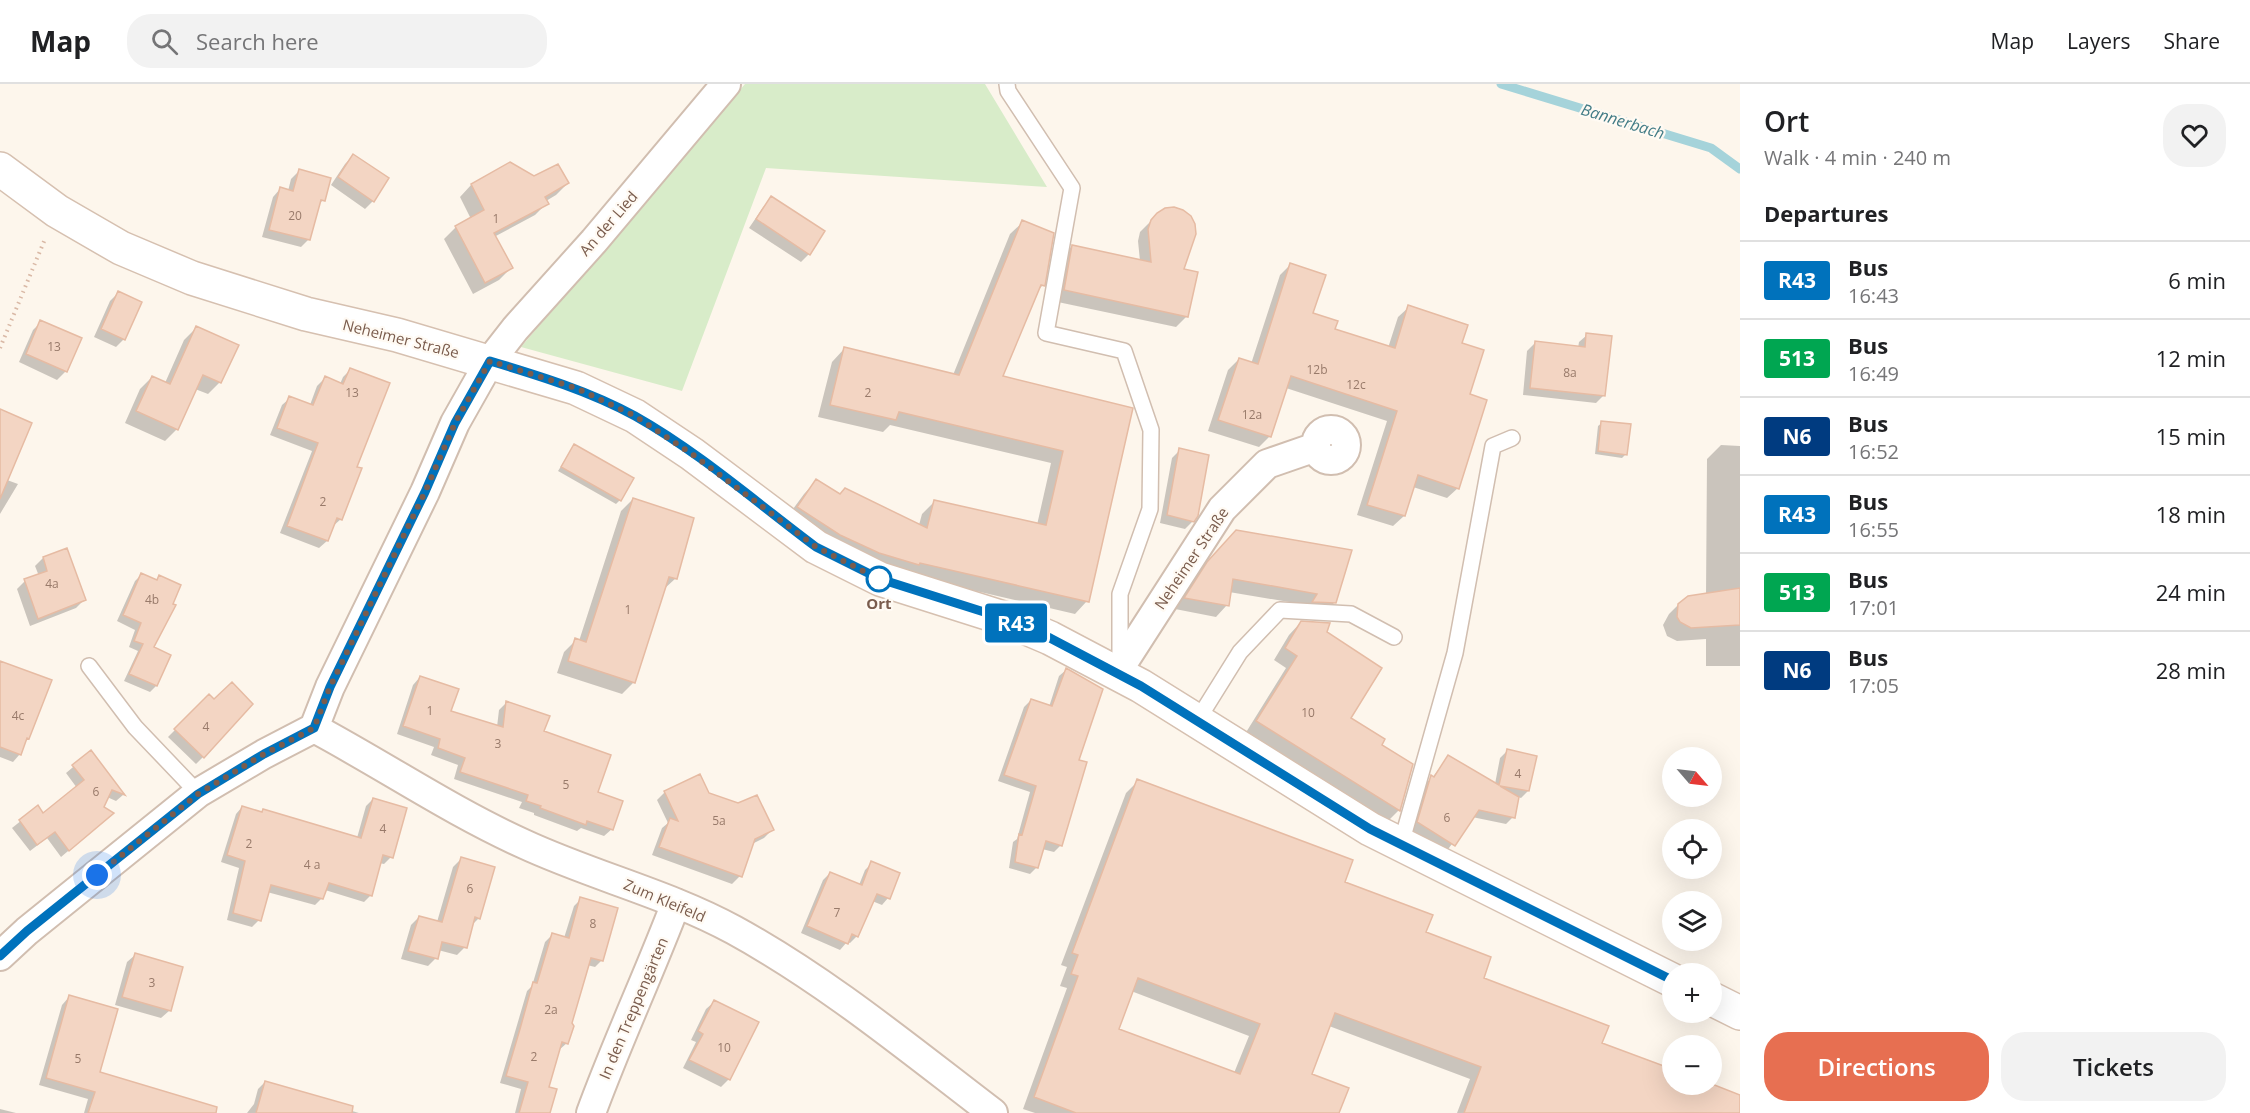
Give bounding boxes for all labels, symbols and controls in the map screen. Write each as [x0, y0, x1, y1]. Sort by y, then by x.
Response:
search box [127, 14, 547, 68]
text: Map [30, 22, 91, 60]
icon: search [148, 25, 181, 58]
text: Search here [196, 26, 319, 56]
text: Map [1991, 27, 2034, 55]
text: Layers [2067, 27, 2131, 55]
text: Share [2164, 27, 2220, 55]
water label: Bannerbach [1579, 98, 1667, 144]
text: Ort [1764, 102, 1809, 140]
button: heart [2163, 104, 2226, 167]
text: Walk · 4 min · 240 m [1764, 144, 1951, 171]
street label: An der Lied [574, 186, 642, 260]
text: Departures [1764, 198, 1888, 228]
house number: 20 [288, 207, 302, 224]
house number: 1 [493, 210, 499, 227]
text: Bus [1848, 252, 1888, 282]
text: 6 min [2168, 265, 2226, 295]
text: R43 [1778, 266, 1816, 294]
text: 16:43 [1848, 282, 1899, 309]
street label: Neheimer Straße [341, 314, 461, 362]
text: Bus [1848, 330, 1888, 360]
house number: 13 [47, 338, 61, 355]
text: 12 min [2156, 343, 2226, 373]
text: 513 [1779, 344, 1815, 372]
text: 16:49 [1848, 360, 1899, 387]
house number: 12b [1306, 361, 1328, 378]
house number: 8a [1563, 364, 1577, 381]
house number: 12c [1346, 376, 1366, 393]
house number: 13 [345, 384, 359, 401]
house number: 2 [865, 384, 872, 401]
house number: 12a [1242, 406, 1262, 423]
text: Bus [1848, 408, 1888, 438]
text: 15 min [2156, 421, 2226, 451]
text: N6 [1782, 422, 1812, 450]
text: 16:52 [1848, 438, 1899, 465]
text: Bus [1848, 486, 1888, 516]
house number: 2 [320, 493, 327, 510]
text: 18 min [2156, 499, 2226, 529]
text: R43 [1778, 500, 1816, 528]
street label: Neheimer Straße [1149, 503, 1233, 613]
text: 16:55 [1848, 516, 1899, 543]
text: Bus [1848, 564, 1888, 594]
marker: Ort [866, 566, 892, 592]
house number: 4a [45, 575, 59, 592]
text: 24 min [2156, 577, 2226, 607]
text: 513 [1779, 578, 1815, 606]
house number: 4b [145, 591, 159, 608]
place label: Ort [866, 593, 892, 613]
text: 17:01 [1848, 594, 1899, 621]
house number: 1 [625, 601, 631, 618]
line badge: R43 [982, 604, 1050, 642]
text: R43 [997, 609, 1035, 637]
text: Bus [1848, 642, 1888, 672]
text: 28 min [2156, 655, 2226, 685]
text: N6 [1782, 656, 1812, 684]
text: 17:05 [1848, 672, 1899, 699]
house number: 1 [427, 702, 433, 719]
house number: 10 [1301, 704, 1315, 721]
house number: 4c [12, 707, 25, 724]
house number: 4 [203, 718, 210, 735]
house number: 3 [495, 735, 502, 752]
north arrow [1662, 747, 1722, 807]
map controls [1662, 747, 1722, 1095]
house number: 4 [1515, 765, 1522, 782]
house number: 5 [563, 776, 570, 793]
house number: 6 [93, 783, 100, 800]
house number: 6 [1444, 809, 1451, 826]
house number: 5a [712, 812, 726, 829]
button: locate [1662, 819, 1722, 879]
house number: 4 [380, 820, 387, 837]
house number: 2 [246, 835, 253, 852]
house number: 4 a [304, 856, 320, 873]
your location [82, 860, 112, 890]
street label: Zum Kleifeld [621, 874, 709, 926]
house number: 6 [467, 880, 474, 897]
button: layers [1662, 891, 1722, 951]
house number: 7 [834, 904, 841, 921]
house number: 8 [590, 915, 597, 932]
street label: In den Treppengärten [594, 934, 672, 1082]
button: + [1662, 963, 1722, 1023]
house number: 3 [149, 974, 156, 991]
house number: 2a [544, 1001, 558, 1018]
button: Directions [1764, 1032, 1989, 1101]
button: Tickets [2001, 1032, 2226, 1101]
button: − [1662, 1035, 1722, 1095]
house number: 10 [717, 1039, 731, 1056]
house number: 2 [531, 1048, 538, 1065]
house number: 5 [75, 1050, 82, 1067]

